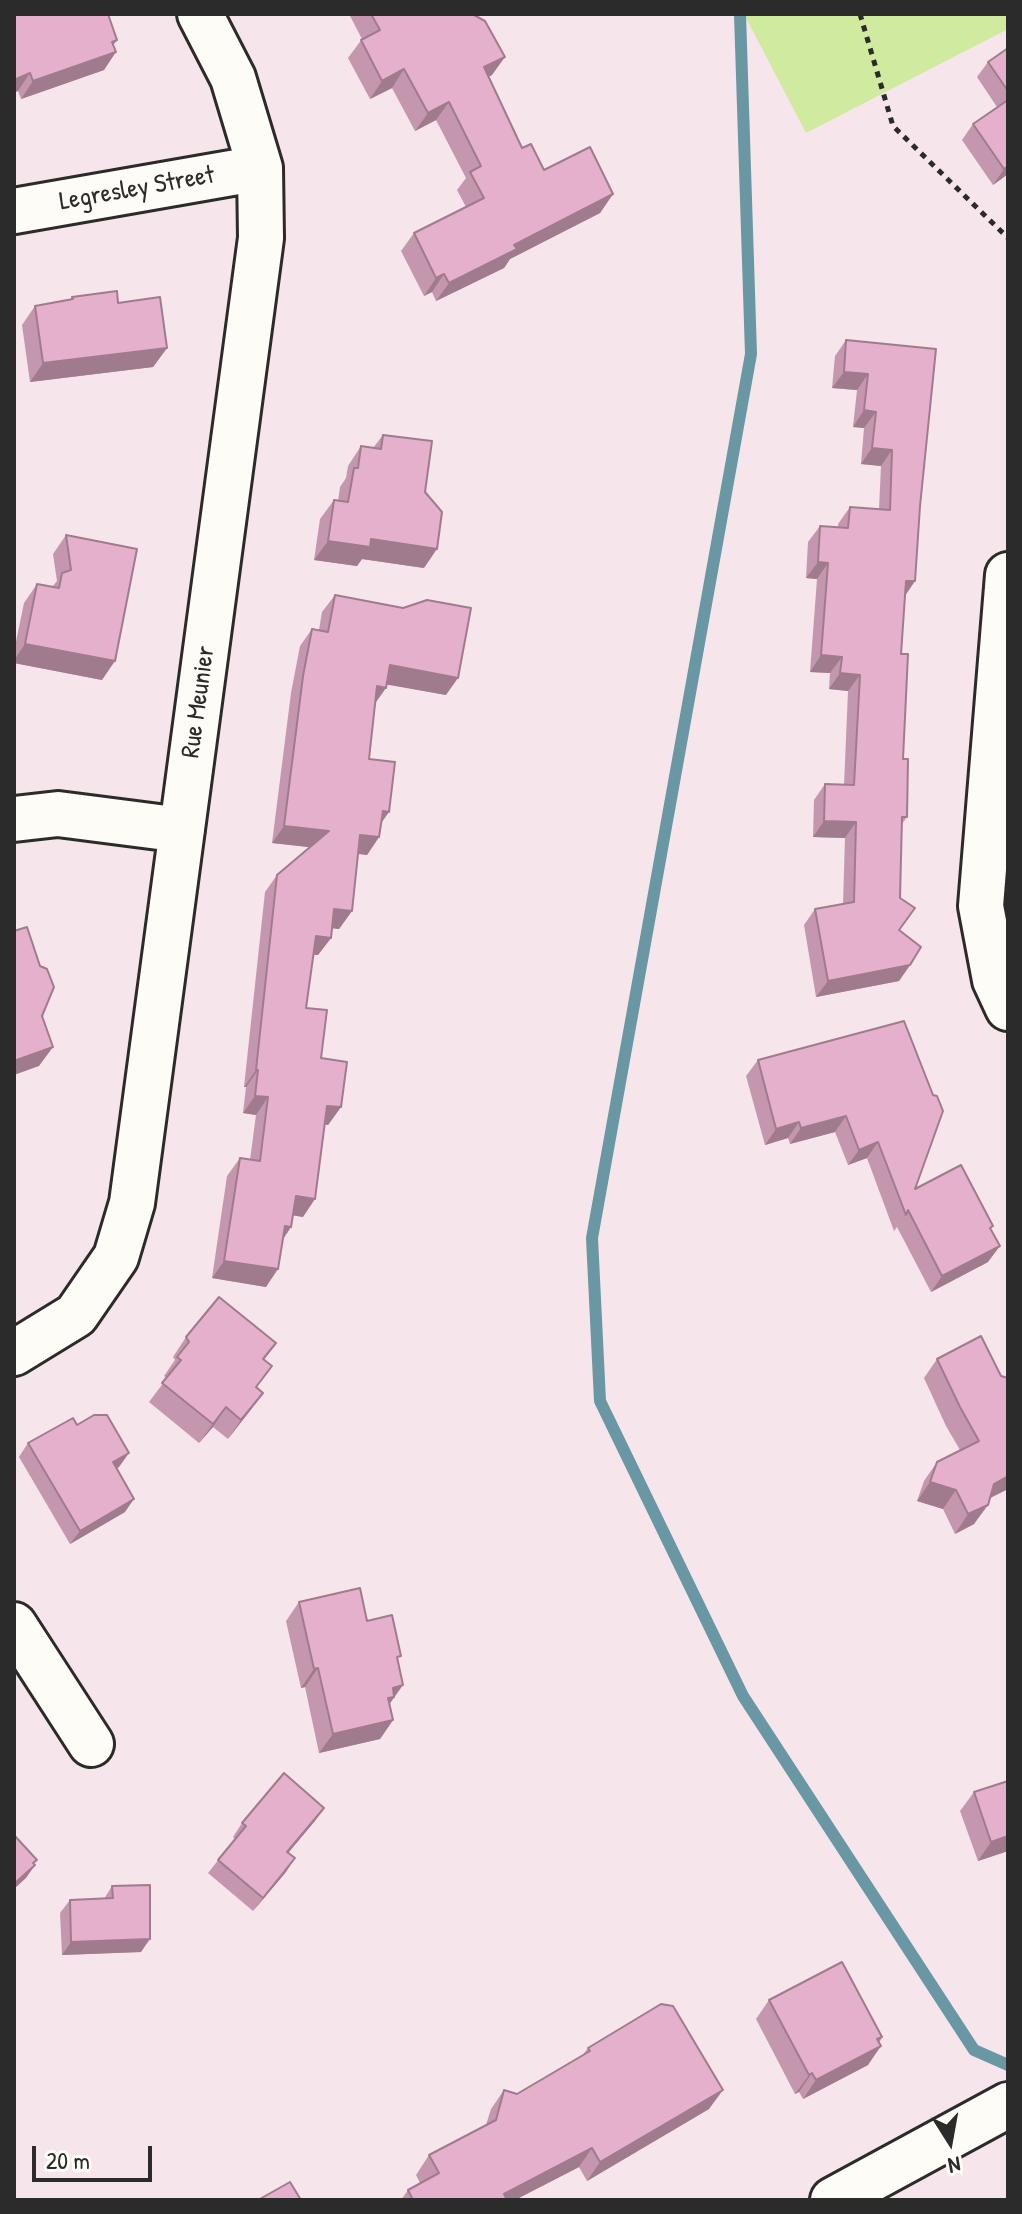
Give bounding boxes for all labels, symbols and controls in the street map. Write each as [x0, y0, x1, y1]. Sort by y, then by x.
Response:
street label: Legresley Street [57, 160, 217, 218]
street label: Rue Meunier [176, 644, 222, 760]
north arrow [910, 2102, 990, 2182]
scale bar [36, 2130, 156, 2180]
text: 20 m [46, 2144, 90, 2176]
text: N [946, 2150, 963, 2181]

